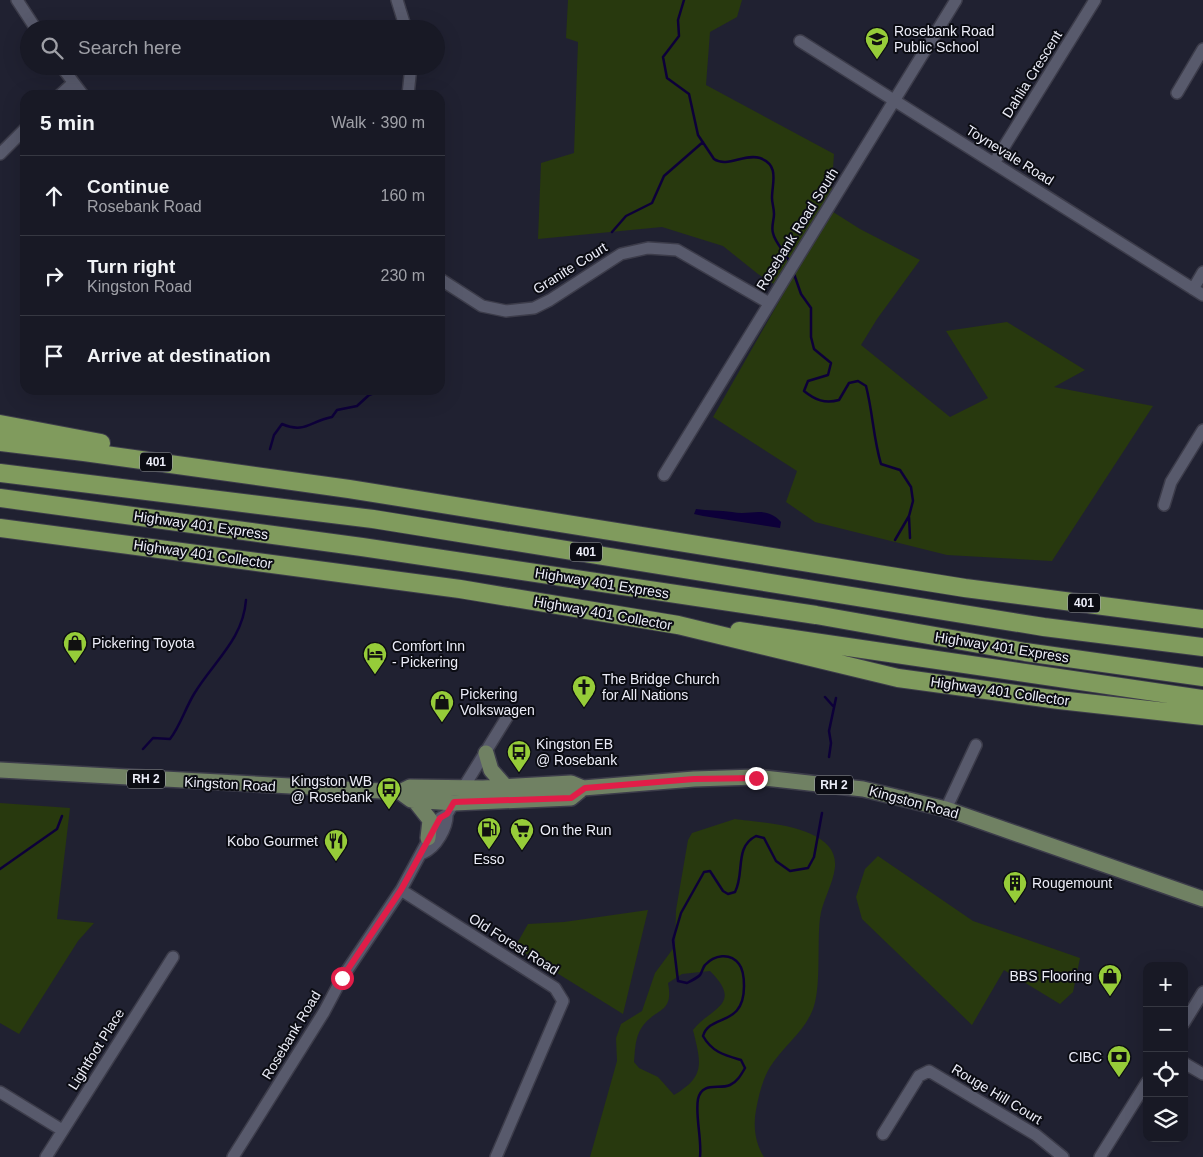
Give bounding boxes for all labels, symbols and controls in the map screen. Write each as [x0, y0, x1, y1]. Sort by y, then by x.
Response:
search box [20, 20, 445, 75]
place label: Rosebank Road Public School [894, 23, 994, 55]
school or university icon: Rosebank Road Public School [864, 26, 890, 60]
street label: Dahlia Crescent [999, 27, 1065, 120]
icon: search [38, 34, 66, 62]
text: Search here [78, 37, 182, 58]
text: 5 min [40, 111, 95, 134]
text: Walk · 390 m [331, 114, 425, 131]
street label: Toynevale Road [963, 122, 1057, 188]
street label: Rosebank Road South [753, 165, 841, 293]
text: Continue [87, 176, 169, 197]
icon: ahead [40, 182, 68, 210]
text: 160 m [381, 187, 425, 204]
text: Rosebank Road [87, 198, 202, 215]
street label: Granite Court [530, 239, 610, 297]
text: Turn right [87, 256, 175, 277]
icon: right [40, 262, 68, 290]
text: 230 m [381, 267, 425, 284]
text: Kingston Road [87, 278, 192, 295]
icon: arrive [40, 342, 68, 370]
text: Arrive at destination [87, 345, 271, 366]
road number: 401 [140, 452, 172, 472]
street label: Highway 401 Express [133, 508, 269, 542]
street label: Highway 401 Collector [133, 536, 274, 572]
road number: 401 [570, 542, 602, 562]
street label: Highway 401 Express [534, 565, 670, 601]
street label: Highway 401 Collector [533, 593, 674, 633]
road number: 401 [1068, 594, 1100, 612]
street label: Highway 401 Express [934, 629, 1070, 665]
shop icon: Pickering Toyota [62, 630, 88, 664]
place label: Pickering Toyota [92, 635, 195, 651]
place label: Comfort Inn - Pickering [392, 638, 465, 670]
hotel icon: Comfort Inn - Pickering [362, 641, 388, 675]
place label: The Bridge Church for All Nations [602, 671, 720, 703]
street label: Highway 401 Collector [930, 673, 1071, 709]
church icon: The Bridge Church for All Nations [571, 674, 597, 708]
place label: Pickering Volkswagen [460, 686, 535, 718]
shop icon: Pickering Volkswagen [429, 689, 455, 723]
place label: Kingston EB @ Rosebank [536, 736, 618, 768]
bus stop icon: Kingston EB @ Rosebank [506, 739, 532, 773]
route end [745, 767, 768, 790]
road number: RH 2 [127, 770, 165, 789]
place label: Kingston WB @ Rosebank [291, 773, 373, 805]
street label: Kingston Road [184, 774, 276, 794]
bus stop icon: Kingston WB @ Rosebank [376, 776, 402, 810]
road number: RH 2 [815, 776, 853, 794]
street label: Kingston Road [868, 782, 960, 822]
fuel station icon: Esso [476, 816, 502, 850]
supermarket icon: On the Run [509, 817, 535, 851]
place label: On the Run [540, 822, 612, 838]
restaurant icon: Kobo Gourmet [323, 828, 349, 862]
place label: Kobo Gourmet [227, 833, 318, 849]
place label: Esso [473, 851, 505, 867]
building icon: Rougemount [1002, 870, 1028, 904]
place label: Rougemount [1032, 875, 1112, 891]
street label: Old Forest Road [466, 910, 562, 978]
map controls [1143, 962, 1188, 1142]
button: + [1143, 962, 1188, 1007]
shop icon: BBS Flooring [1097, 963, 1123, 997]
route start [331, 967, 354, 990]
place label: BBS Flooring [1010, 968, 1092, 984]
street label: Rosebank Road [258, 988, 324, 1082]
street label: Lightfoot Place [65, 1005, 127, 1093]
button: − [1143, 1007, 1188, 1052]
bank icon: CIBC [1106, 1044, 1132, 1078]
place label: CIBC [1069, 1049, 1102, 1065]
button: locate [1143, 1052, 1188, 1097]
street label: Rouge Hill Court [949, 1061, 1045, 1127]
button: layers [1143, 1097, 1188, 1142]

